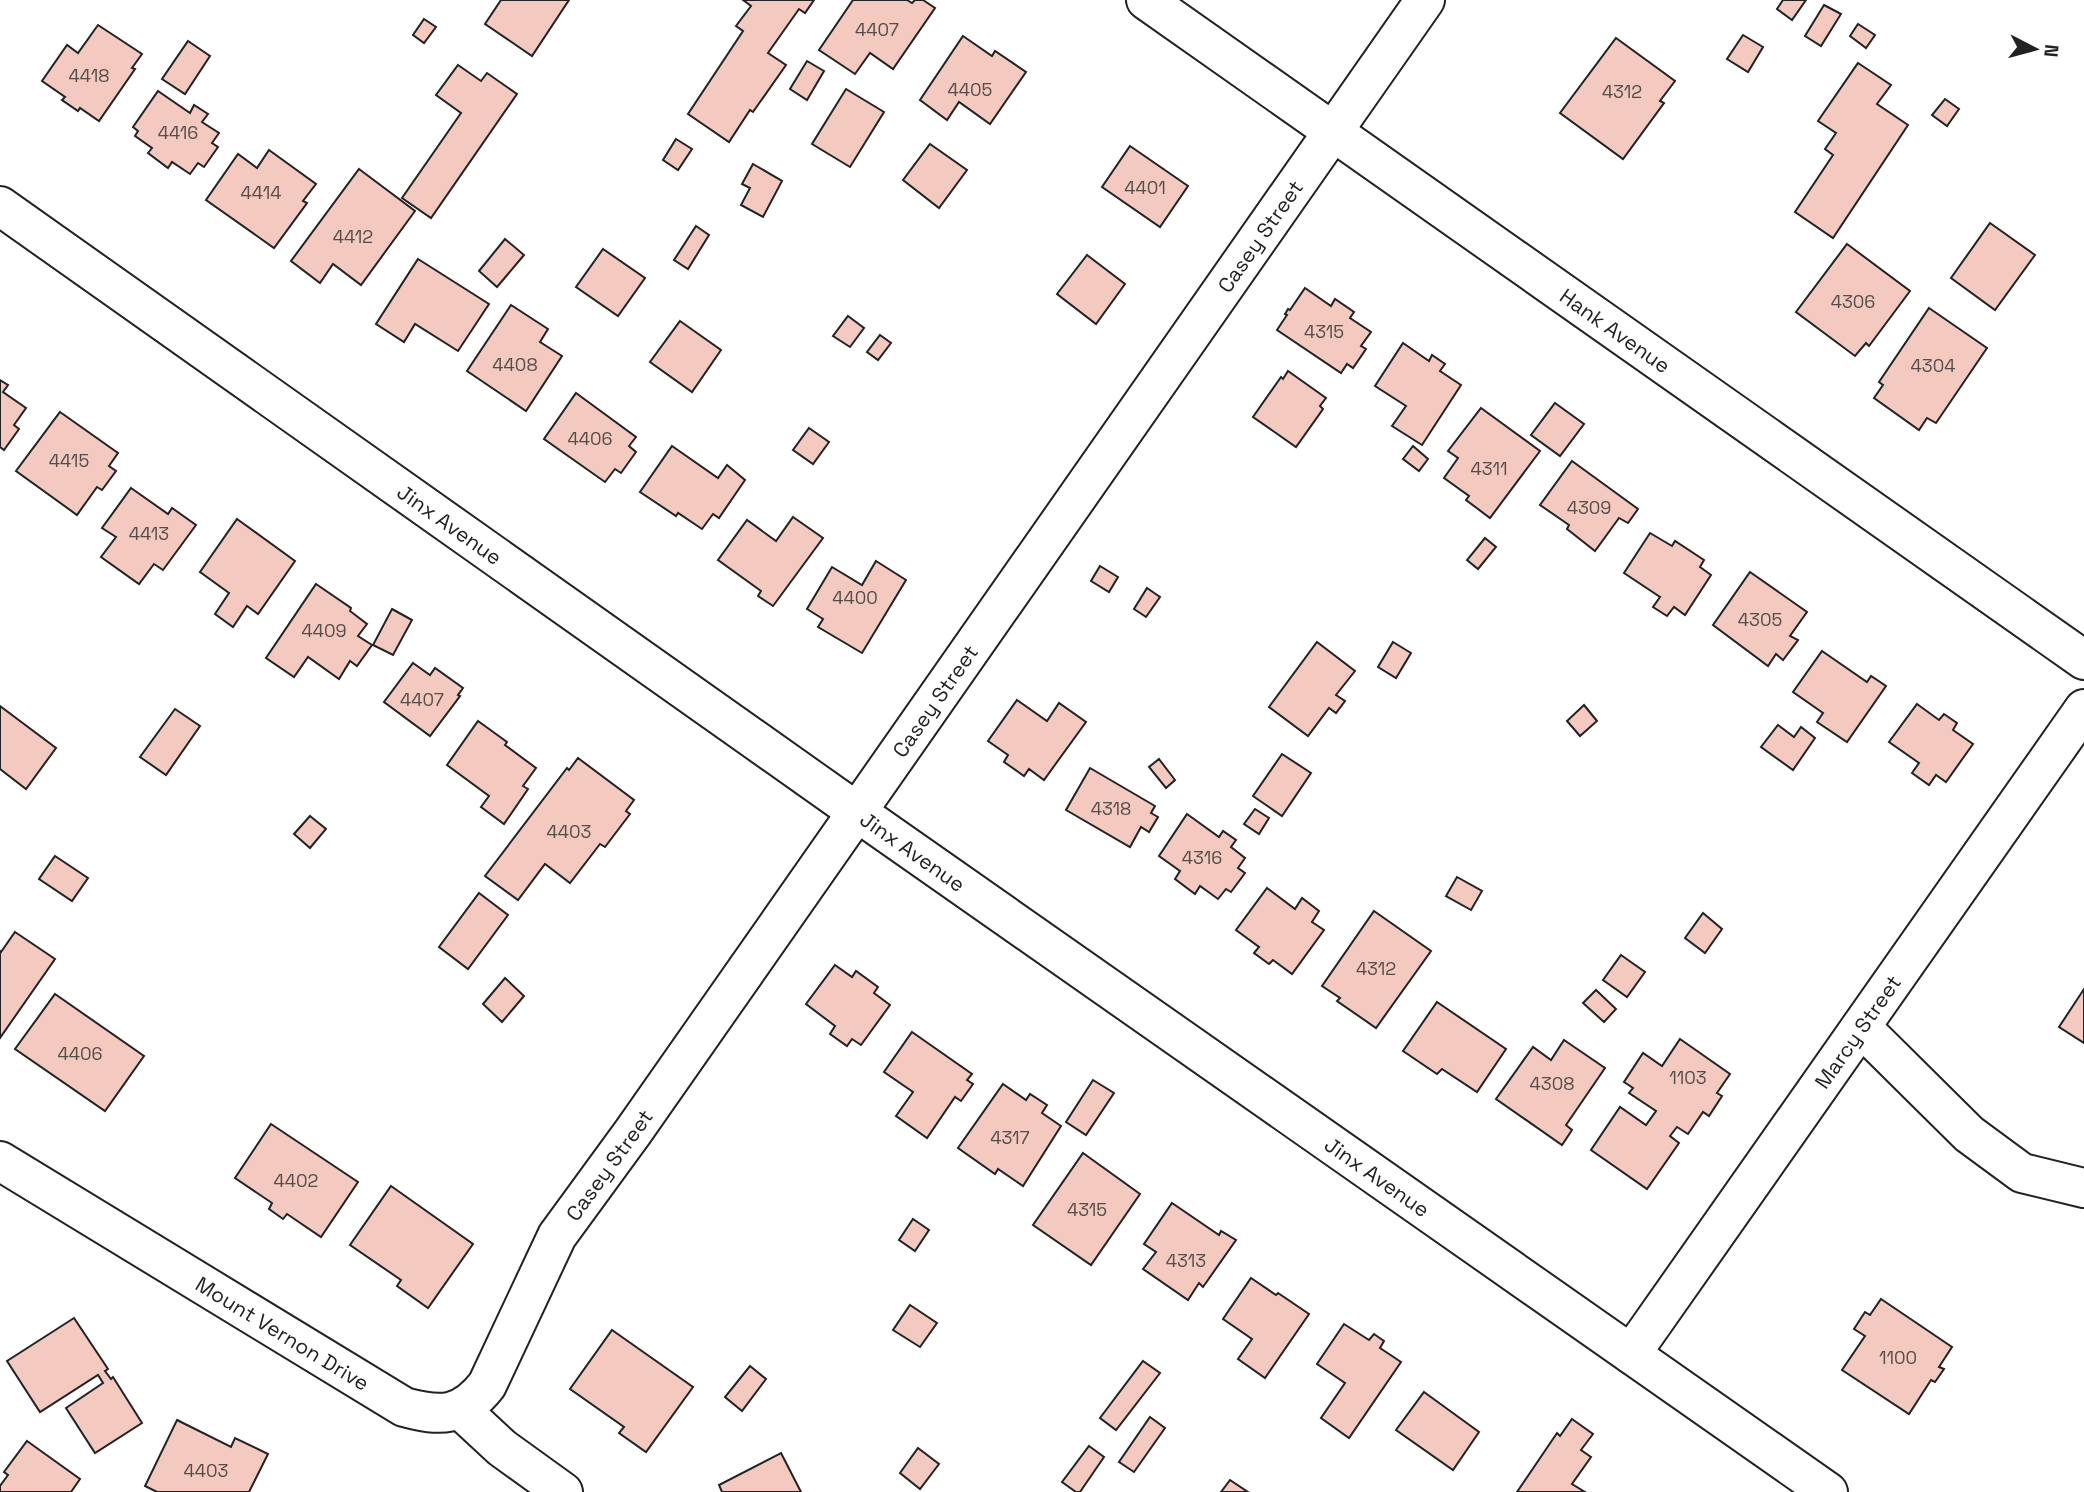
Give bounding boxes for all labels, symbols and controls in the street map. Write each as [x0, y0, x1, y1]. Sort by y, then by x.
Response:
north arrow [2000, 14, 2070, 84]
house number: 4407 [855, 18, 899, 41]
text: N [2038, 43, 2065, 58]
house number: 4418 [69, 64, 109, 87]
house number: 4405 [948, 78, 992, 101]
house number: 4312 [1602, 80, 1642, 103]
house number: 4416 [158, 121, 198, 144]
street label: Casey Street [1211, 175, 1309, 298]
house number: 4401 [1124, 176, 1166, 199]
house number: 4414 [241, 181, 281, 204]
house number: 4412 [333, 225, 373, 248]
street label: Hank Avenue [1555, 282, 1676, 379]
house number: 4306 [1831, 290, 1875, 313]
house number: 4315 [1304, 320, 1344, 343]
house number: 4408 [492, 353, 538, 376]
house number: 4304 [1911, 354, 1955, 377]
house number: 4406 [567, 427, 613, 450]
house number: 4415 [49, 449, 89, 472]
house number: 4311 [1471, 457, 1507, 480]
street label: Jinx Avenue [392, 478, 508, 570]
house number: 4309 [1567, 496, 1611, 519]
house number: 4413 [129, 522, 169, 545]
house number: 4400 [832, 586, 878, 609]
house number: 4305 [1738, 608, 1782, 631]
house number: 4409 [301, 619, 347, 642]
street label: Casey Street [886, 639, 983, 762]
house number: 4407 [400, 688, 444, 711]
house number: 4318 [1091, 797, 1131, 820]
street label: Jinx Avenue [855, 805, 971, 897]
house number: 4403 [547, 820, 591, 843]
house number: 4316 [1182, 846, 1222, 869]
house number: 4312 [1356, 957, 1396, 980]
street label: Marcy Street [1808, 969, 1907, 1094]
house number: 4406 [57, 1042, 103, 1065]
house number: 1103 [1669, 1066, 1707, 1089]
house number: 4308 [1530, 1072, 1574, 1095]
street label: Casey Street [559, 1104, 658, 1226]
house number: 4317 [990, 1126, 1030, 1149]
street label: Jinx Avenue [1320, 1130, 1435, 1223]
house number: 4402 [274, 1169, 318, 1192]
house number: 4315 [1067, 1198, 1107, 1221]
house number: 4313 [1166, 1249, 1206, 1272]
street label: Mount Vernon Drive [191, 1270, 375, 1396]
house number: 1100 [1879, 1346, 1917, 1369]
house number: 4403 [184, 1459, 228, 1482]

